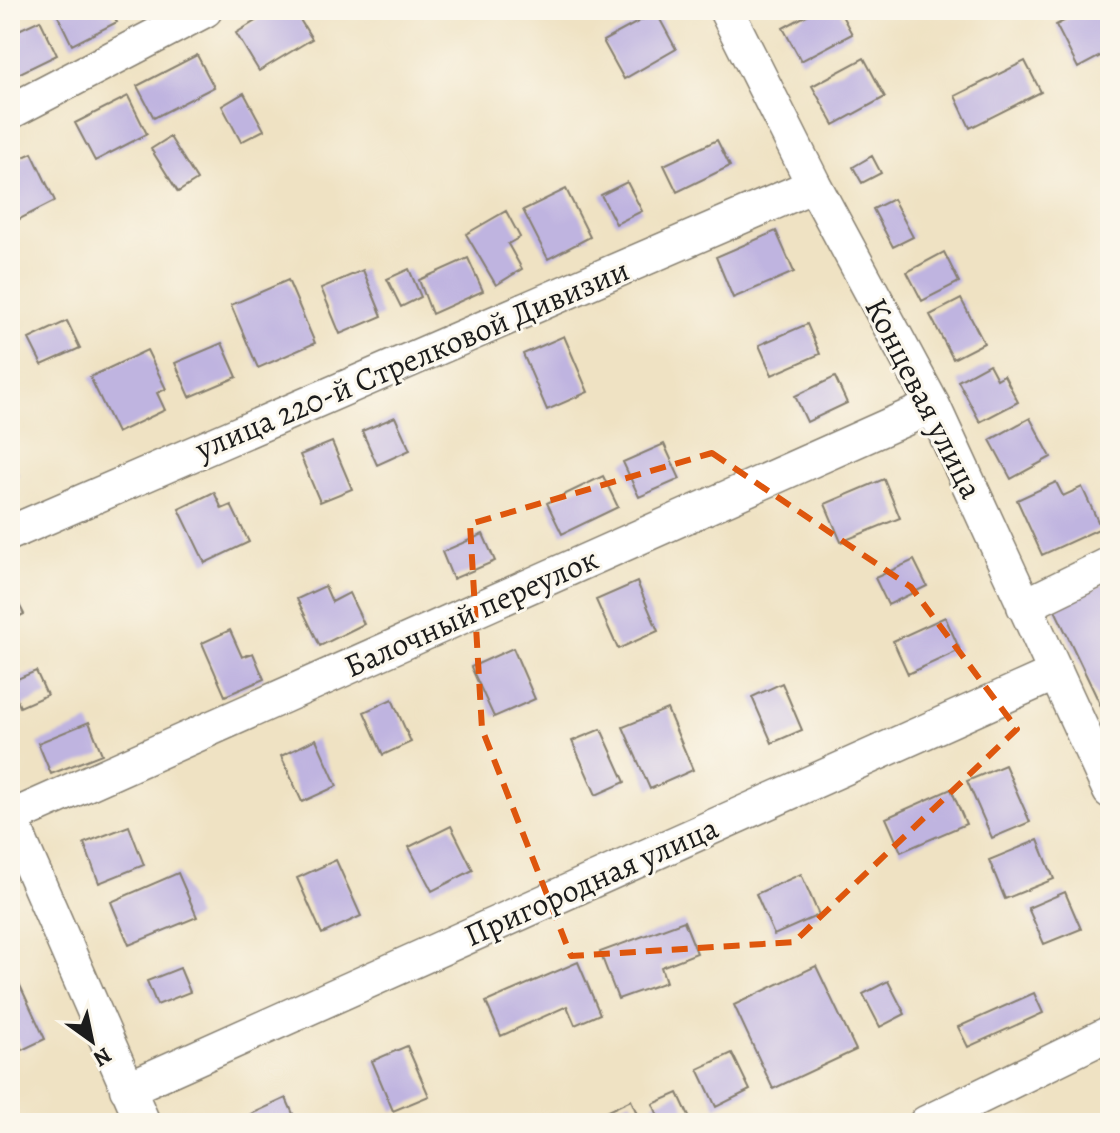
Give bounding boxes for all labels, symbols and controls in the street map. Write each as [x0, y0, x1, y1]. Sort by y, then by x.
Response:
street label: улица 220-й Стрелковой Дивизии [187, 247, 636, 471]
street label: Концевая улица [854, 290, 994, 506]
street label: Балочный переулок [337, 536, 605, 688]
street label: Пригородная улица [457, 805, 725, 957]
north arrow [52, 1001, 132, 1081]
text: N [87, 1040, 117, 1074]

